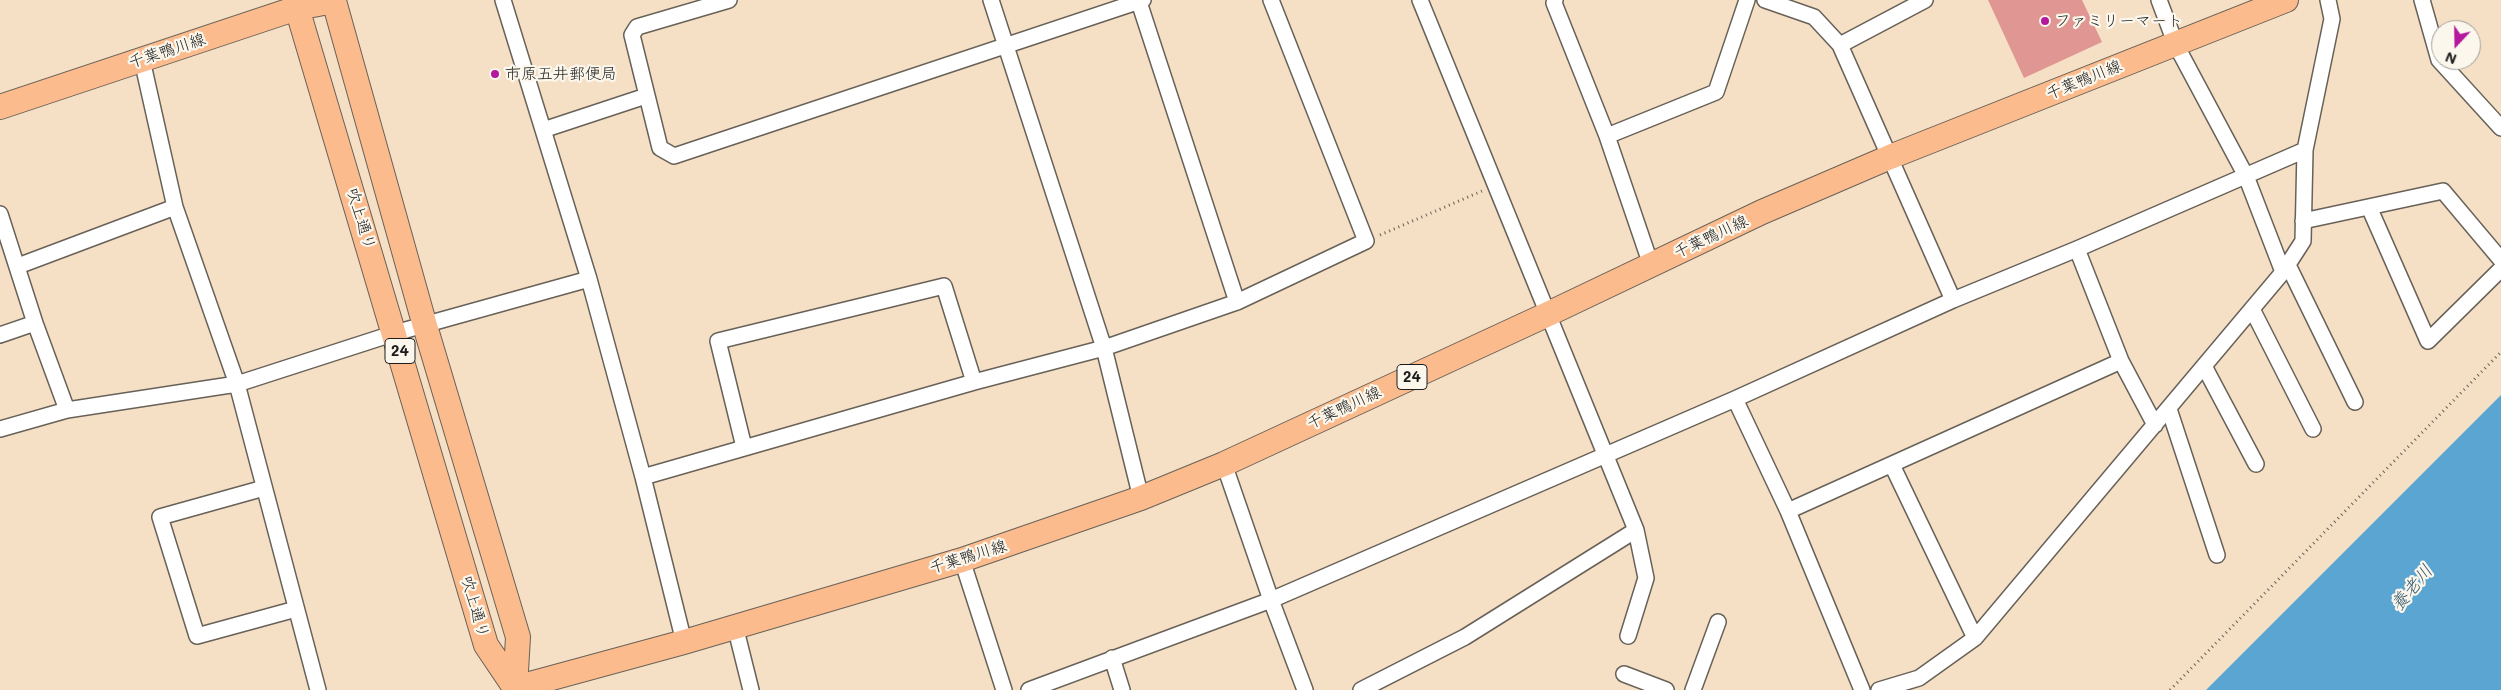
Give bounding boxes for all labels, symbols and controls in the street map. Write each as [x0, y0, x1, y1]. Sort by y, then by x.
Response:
place label: ファミリーマート [2055, 11, 2183, 31]
marker: ファミリーマート [2039, 15, 2051, 27]
north arrow [2431, 20, 2481, 70]
street label: 千葉鴨川線 [126, 30, 208, 72]
text: N [2442, 48, 2459, 69]
street label: 千葉鴨川線 [2043, 56, 2125, 104]
place label: 市原五井郵便局 [505, 64, 617, 84]
marker: 市原五井郵便局 [489, 68, 501, 80]
street label: 吹上通り [342, 186, 380, 252]
street label: 千葉鴨川線 [1671, 211, 1751, 263]
road number: 24 [385, 338, 415, 364]
road number: 24 [1397, 364, 1427, 390]
street label: 千葉鴨川線 [1304, 382, 1384, 434]
street label: 千葉鴨川線 [927, 536, 1009, 578]
water label: 養老川 [2386, 560, 2438, 616]
street label: 吹上通り [457, 574, 493, 640]

